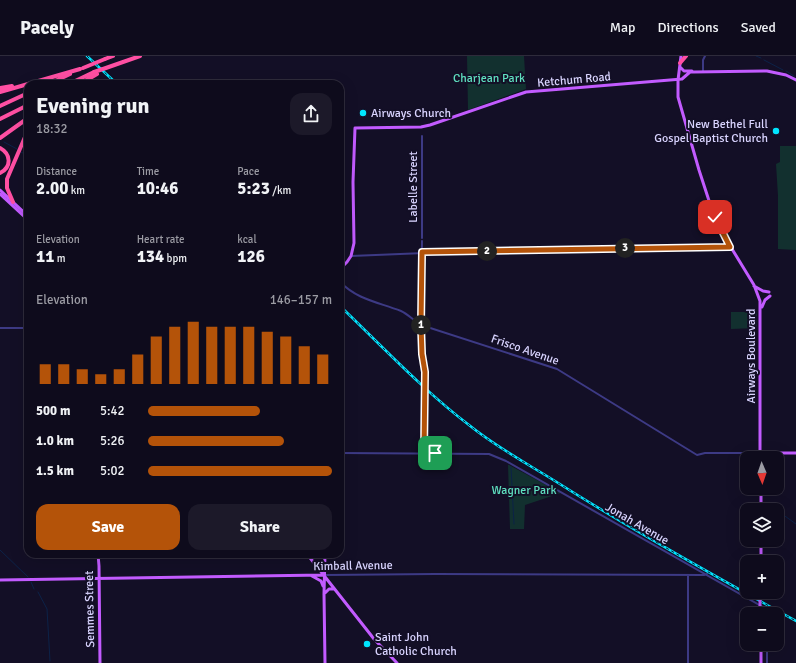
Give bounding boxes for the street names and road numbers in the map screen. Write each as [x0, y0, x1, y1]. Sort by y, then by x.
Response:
street label: Ketchum Road [537, 69, 611, 91]
street label: Labelle Street [406, 151, 421, 223]
street label: Airways Boulevard [744, 309, 759, 403]
street label: Frisco Avenue [489, 331, 561, 369]
street label: Jonah Avenue [603, 500, 671, 548]
street label: Kimball Avenue [313, 558, 393, 574]
street label: Semmes Street [82, 570, 98, 648]

